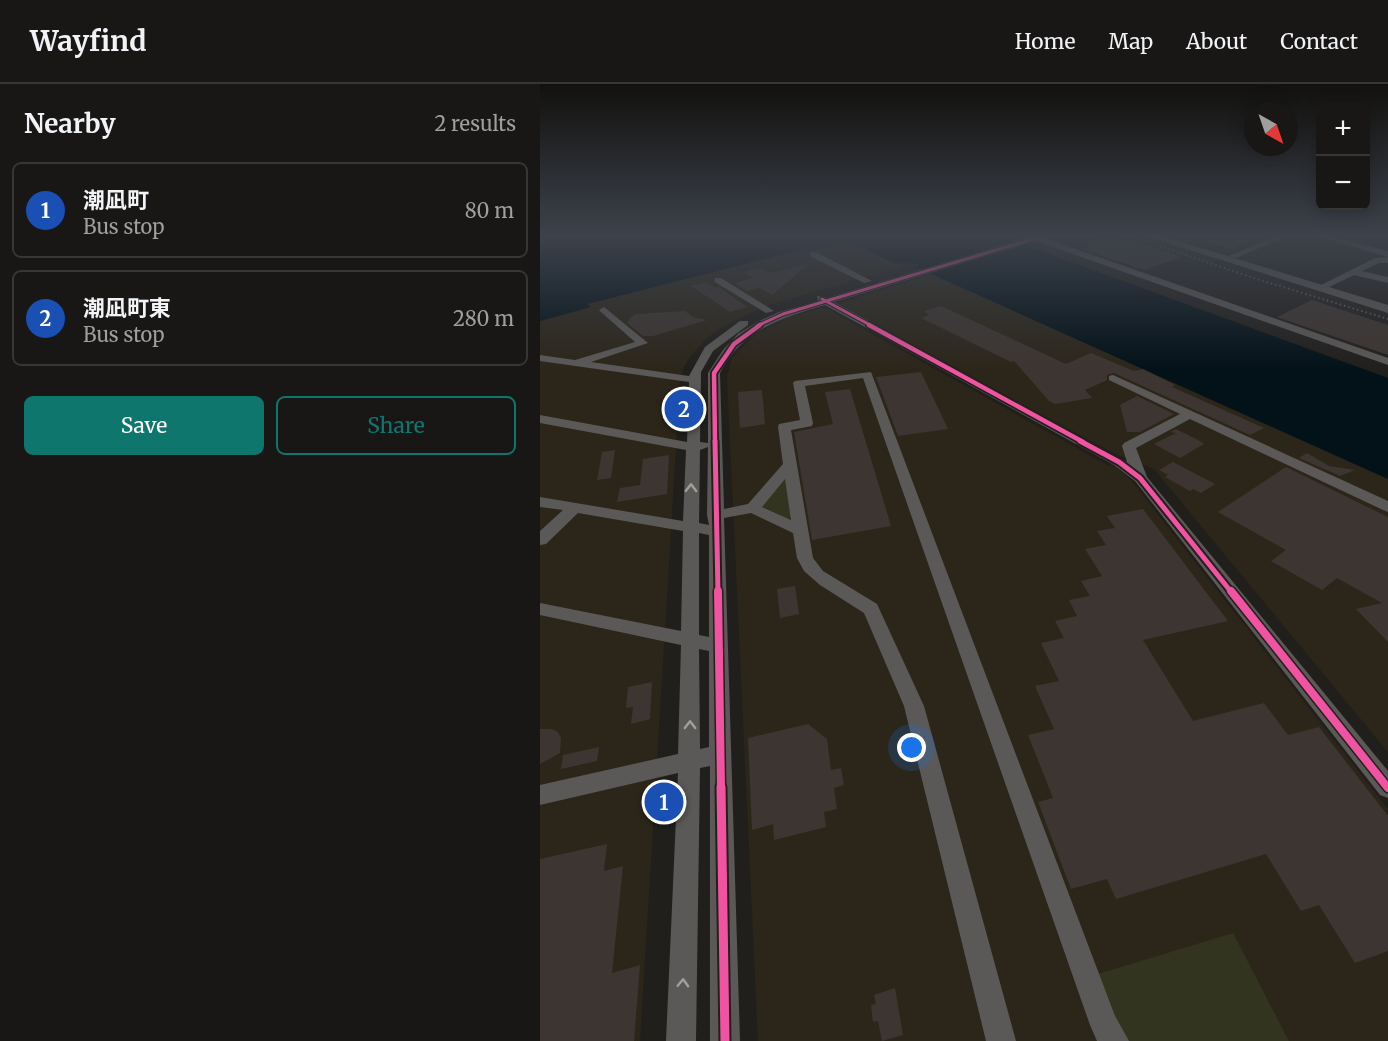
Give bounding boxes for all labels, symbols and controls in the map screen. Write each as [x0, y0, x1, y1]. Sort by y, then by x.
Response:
text: Wayfind [30, 23, 146, 59]
text: Home [1015, 28, 1075, 55]
text: Map [1108, 28, 1153, 55]
text: About [1186, 28, 1247, 55]
text: Contact [1280, 28, 1358, 55]
north arrow [1244, 102, 1298, 156]
map controls [1316, 102, 1370, 210]
button: + [1316, 102, 1370, 156]
text: Nearby [24, 107, 116, 140]
text: 2 results [434, 111, 516, 136]
button: − [1316, 156, 1370, 210]
text: 潮凪町 [83, 186, 149, 214]
text: 1 [41, 198, 50, 223]
text: 80 m [465, 198, 514, 223]
text: Bus stop [83, 214, 165, 239]
text: 潮凪町東 [83, 294, 171, 322]
text: 2 [40, 306, 51, 331]
text: 280 m [453, 306, 514, 331]
text: Bus stop [83, 322, 165, 347]
pin: 2 [664, 386, 704, 432]
button: Save [24, 396, 264, 455]
button: Share [276, 396, 516, 455]
one-way arrow [685, 483, 697, 492]
one-way arrow [684, 720, 696, 729]
your location [897, 733, 926, 762]
pin: 1 [644, 780, 684, 824]
one-way arrow [676, 978, 689, 987]

